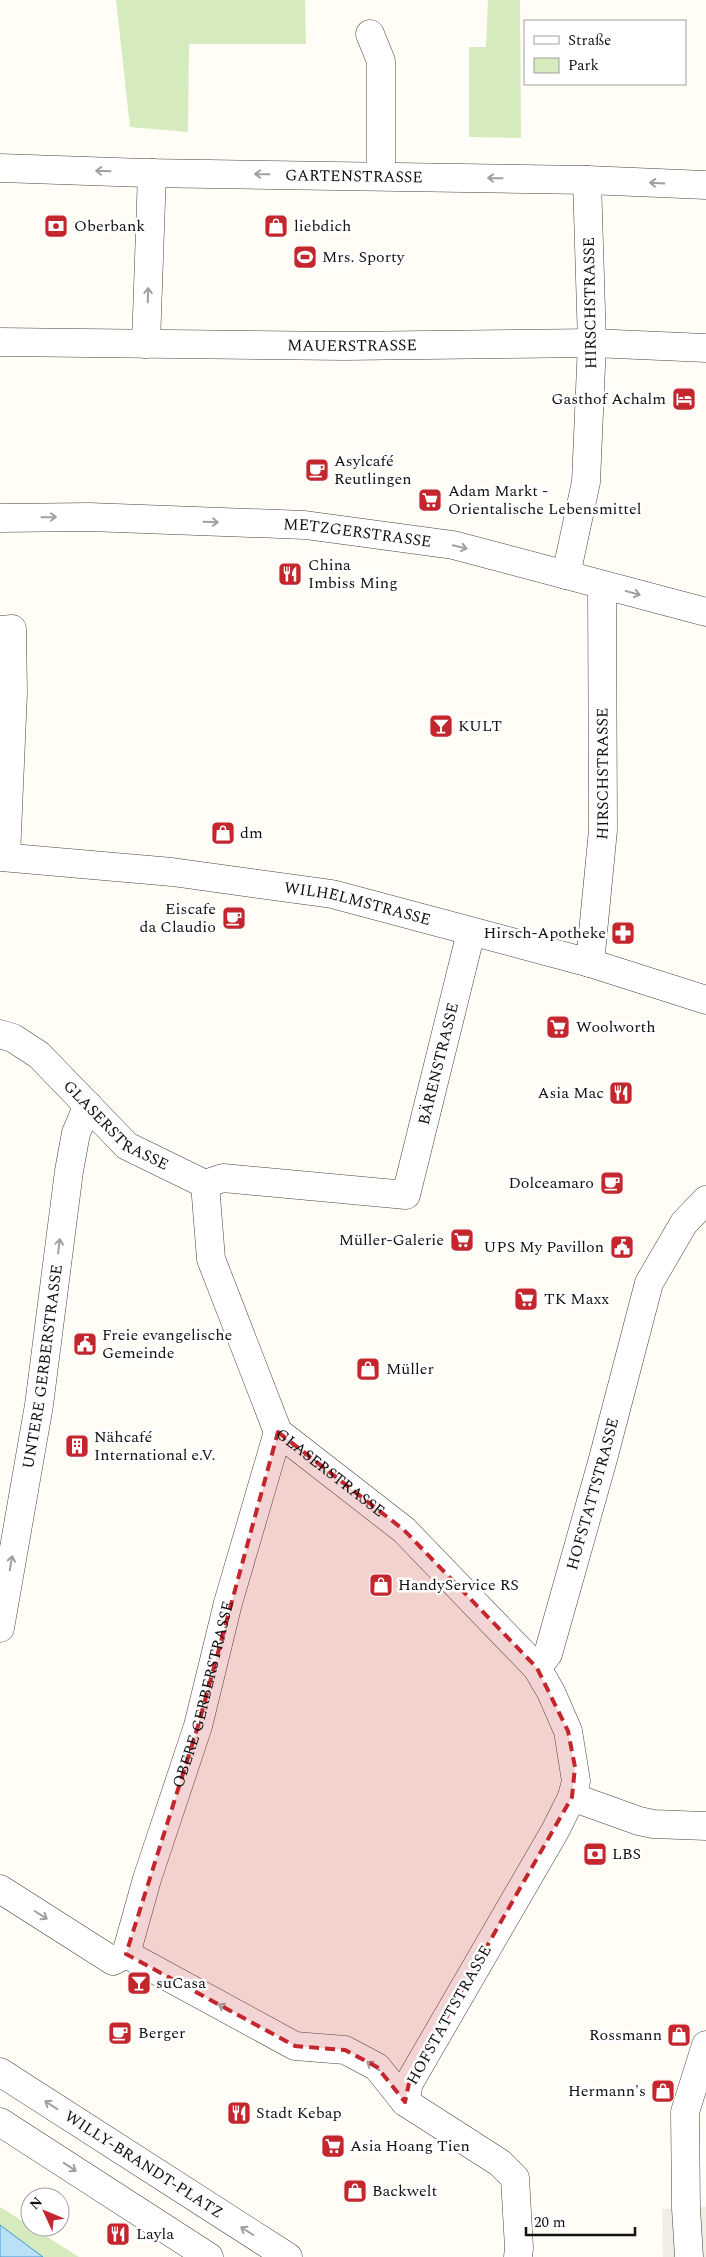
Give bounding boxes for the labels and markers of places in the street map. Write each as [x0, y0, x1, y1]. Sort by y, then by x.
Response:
bank icon: Oberbank [43, 213, 69, 239]
shop icon: liebdich [263, 213, 289, 239]
place label: Oberbank [74, 214, 145, 238]
place label: liebdich [294, 214, 351, 238]
sports icon: Mrs. Sporty [292, 244, 318, 270]
place label: Mrs. Sporty [322, 245, 406, 269]
hotel icon: Gasthof Achalm [671, 386, 697, 412]
place label: Gasthof Achalm [551, 387, 666, 411]
place label: Asylcafé Reutlingen [334, 449, 412, 491]
cafe icon: Asylcafé Reutlingen [304, 457, 330, 483]
place label: Adam Markt - Orientalische Lebensmittel [448, 479, 641, 521]
supermarket icon: Adam Markt - Orientalische Lebensmittel [417, 487, 443, 513]
place label: China Imbiss Ming [308, 553, 398, 595]
restaurant icon: China Imbiss Ming [277, 561, 303, 587]
bar icon: KULT [428, 713, 454, 739]
place label: KULT [458, 714, 502, 738]
shop icon: dm [210, 820, 236, 846]
place label: dm [240, 821, 263, 845]
place label: Eiscafe da Claudio [140, 897, 216, 939]
cafe icon: Eiscafe da Claudio [221, 905, 247, 931]
pharmacy icon: Hirsch-Apotheke [610, 920, 636, 946]
place label: Hirsch-Apotheke [483, 921, 606, 945]
supermarket icon: Woolworth [545, 1014, 571, 1040]
place label: Woolworth [576, 1015, 655, 1039]
restaurant icon: Asia Mac [608, 1080, 634, 1106]
place label: Asia Mac [538, 1081, 604, 1105]
cafe icon: Dolceamaro [599, 1170, 625, 1196]
place label: Dolceamaro [508, 1171, 594, 1195]
supermarket icon: Müller-Galerie [449, 1227, 475, 1253]
place label: Müller-Galerie [339, 1228, 444, 1252]
public building icon: UPS My Pavillon [609, 1234, 635, 1260]
place label: UPS My Pavillon [484, 1235, 604, 1259]
supermarket icon: TK Maxx [513, 1286, 539, 1312]
place label: TK Maxx [544, 1287, 609, 1311]
place label: Freie evangelische Gemeinde [102, 1323, 232, 1365]
public building icon: Freie evangelische Gemeinde [72, 1331, 98, 1357]
shop icon: Müller [355, 1356, 381, 1382]
place label: Müller [386, 1357, 434, 1381]
place label: Nähcafé International e.V. [94, 1425, 216, 1467]
building icon: Nähcafé International e.V. [64, 1433, 90, 1459]
shop icon: HandyService RS [368, 1572, 394, 1598]
place label: HandyService RS [398, 1573, 519, 1597]
bank icon: LBS [582, 1841, 608, 1867]
place label: LBS [612, 1842, 641, 1866]
bar icon: suCasa [126, 1970, 152, 1996]
place label: suCasa [156, 1971, 206, 1995]
cafe icon: Berger [107, 2020, 133, 2046]
place label: Berger [138, 2021, 185, 2045]
shop icon: Rossmann [666, 2022, 692, 2048]
place label: Rossmann [589, 2023, 662, 2047]
shop icon: Hermann's [650, 2078, 676, 2104]
place label: Hermann's [568, 2079, 646, 2103]
restaurant icon: Stadt Kebap [226, 2100, 252, 2126]
place label: Stadt Kebap [256, 2101, 342, 2125]
supermarket icon: Asia Hoang Tien [320, 2133, 346, 2159]
place label: Asia Hoang Tien [350, 2134, 470, 2158]
shop icon: Backwelt [342, 2178, 368, 2204]
place label: Backwelt [372, 2179, 437, 2203]
restaurant icon: Layla [105, 2221, 131, 2247]
place label: Layla [136, 2222, 174, 2246]

